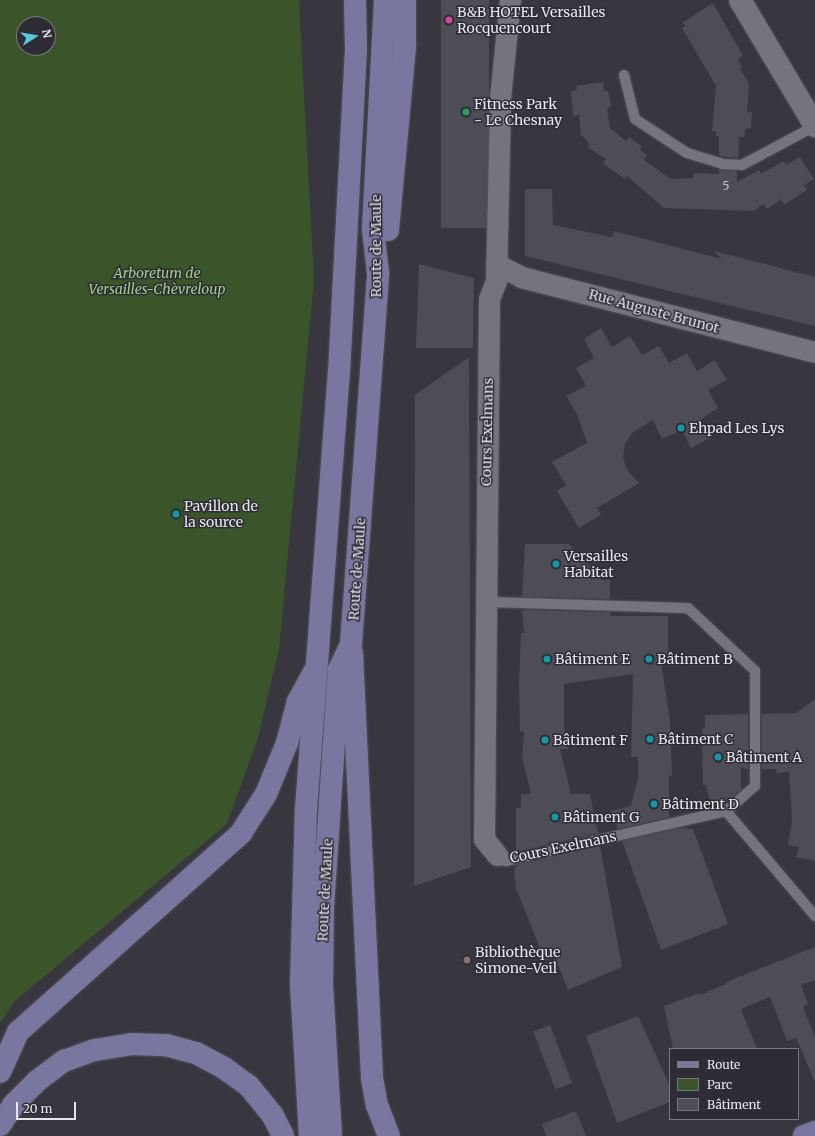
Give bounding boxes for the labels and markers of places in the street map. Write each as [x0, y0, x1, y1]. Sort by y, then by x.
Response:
place label: B&B HOTEL Versailles Rocquencourt [457, 4, 605, 36]
marker: B&B HOTEL Versailles Rocquencourt [444, 15, 454, 25]
place label: Fitness Park - Le Chesnay [474, 96, 562, 128]
marker: Fitness Park - Le Chesnay [461, 107, 471, 117]
place label: Ehpad Les Lys [689, 420, 784, 436]
marker: Ehpad Les Lys [676, 423, 686, 433]
place label: Pavillon de la source [184, 498, 258, 530]
marker: Pavillon de la source [171, 509, 181, 519]
place label: Versailles Habitat [564, 548, 628, 580]
marker: Versailles Habitat [551, 559, 561, 569]
place label: Bâtiment E [555, 651, 630, 667]
place label: Bâtiment B [657, 651, 733, 667]
marker: Bâtiment E [542, 654, 552, 664]
marker: Bâtiment B [644, 654, 654, 664]
place label: Bâtiment C [658, 731, 733, 747]
place label: Bâtiment F [553, 732, 628, 748]
marker: Bâtiment C [645, 734, 655, 744]
marker: Bâtiment F [540, 735, 550, 745]
place label: Bâtiment A [726, 749, 802, 765]
marker: Bâtiment A [713, 752, 723, 762]
place label: Bâtiment D [662, 796, 739, 812]
marker: Bâtiment D [649, 799, 659, 809]
place label: Bâtiment G [563, 809, 639, 825]
marker: Bâtiment G [550, 812, 560, 822]
place label: Bibliothèque Simone-Veil [475, 944, 560, 976]
marker: Bibliothèque Simone-Veil [462, 955, 472, 965]

